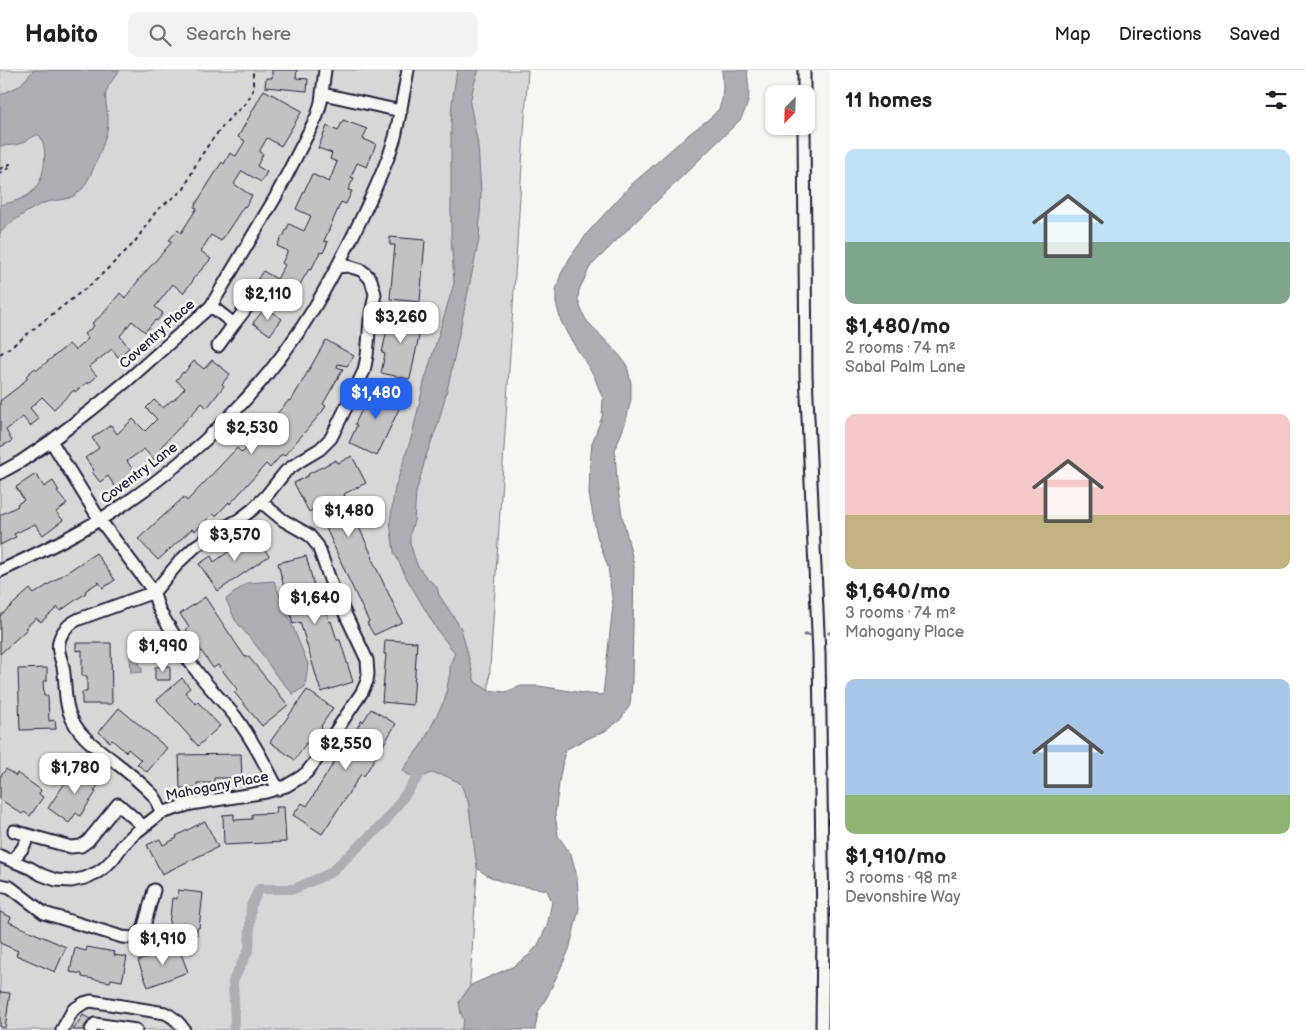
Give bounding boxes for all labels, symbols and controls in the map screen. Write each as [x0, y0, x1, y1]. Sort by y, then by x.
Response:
search box [128, 12, 478, 57]
text: Habito [25, 20, 98, 49]
icon: search [146, 21, 174, 49]
text: Search here [186, 23, 291, 46]
text: Map [1055, 24, 1091, 45]
text: Directions [1119, 24, 1201, 45]
text: Saved [1229, 24, 1280, 45]
north arrow [765, 85, 815, 135]
map controls [765, 85, 815, 135]
icon: filters [1262, 86, 1290, 114]
text: 11 homes [845, 88, 932, 113]
icon: home [1023, 181, 1113, 271]
pin: $2,110 [227, 278, 309, 321]
text: $2,110 [244, 285, 292, 304]
street label: Coventry Place [116, 296, 198, 372]
pin: $3,260 [360, 302, 442, 344]
text: $3,260 [375, 308, 427, 327]
text: $1,480/mo [845, 314, 950, 339]
text: 2 rooms · 74 m² [845, 339, 956, 358]
text: Sabal Palm Lane [845, 358, 966, 377]
pin: $1,480 [335, 378, 417, 420]
text: $1,480 [351, 384, 401, 403]
pin: $2,530 [211, 412, 293, 455]
text: $2,530 [226, 419, 278, 438]
street label: Coventry Lane [97, 439, 181, 507]
icon: home [1023, 446, 1113, 536]
pin: $1,480 [308, 496, 390, 538]
text: $1,480 [324, 502, 374, 521]
pin: $3,570 [194, 520, 276, 562]
text: $3,570 [209, 526, 261, 545]
text: $1,640/mo [845, 579, 950, 604]
pin: $1,640 [274, 582, 356, 625]
text: $1,640 [290, 589, 340, 608]
text: 3 rooms · 74 m² [845, 604, 956, 623]
text: Mahogany Place [845, 623, 964, 642]
pin: $1,990 [122, 630, 204, 673]
text: $1,990 [138, 637, 188, 656]
icon: home [1023, 711, 1113, 801]
pin: $2,550 [305, 728, 387, 771]
text: $2,550 [320, 735, 372, 754]
pin: $1,780 [34, 752, 116, 795]
text: $1,780 [50, 759, 100, 778]
street label: Mahogany Place [164, 768, 270, 804]
text: $1,910/mo [845, 844, 946, 869]
text: 3 rooms · 98 m² [845, 869, 957, 888]
text: Devonshire Way [845, 888, 961, 907]
pin: $1,910 [122, 924, 204, 966]
text: $1,910 [140, 930, 186, 949]

